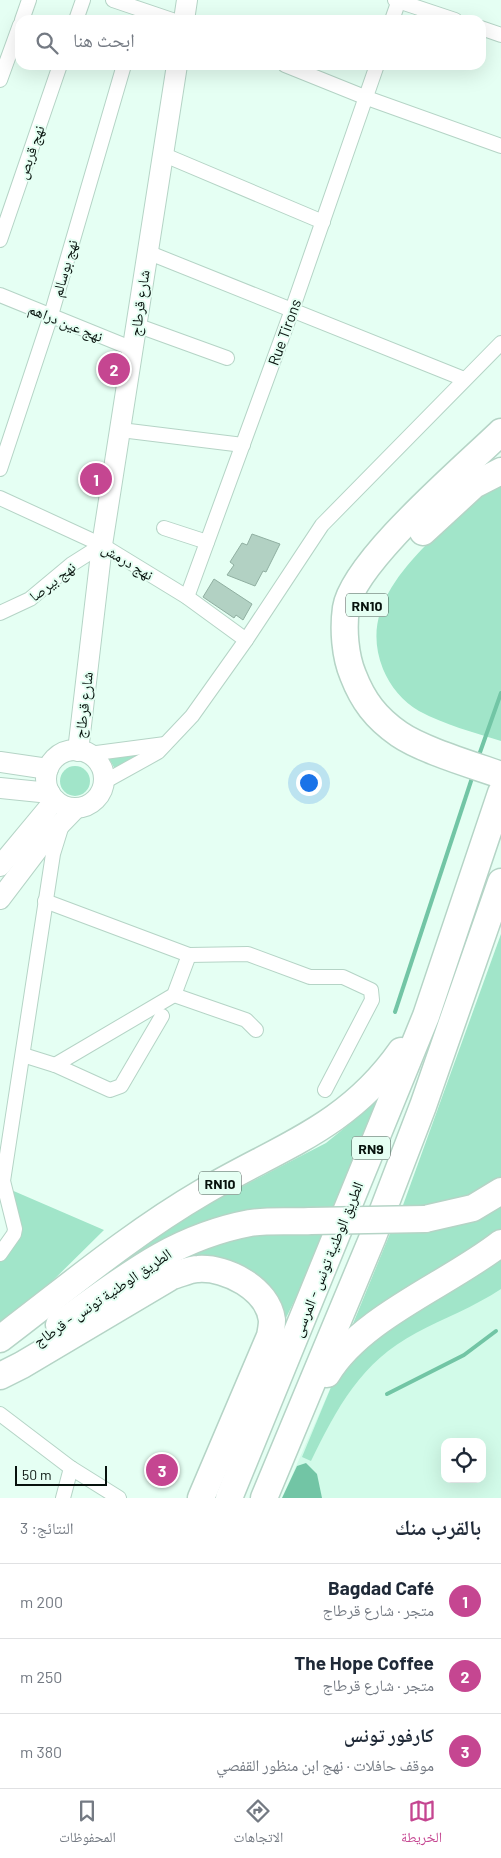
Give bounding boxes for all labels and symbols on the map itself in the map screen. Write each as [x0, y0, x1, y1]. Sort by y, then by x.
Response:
street label: نهج قربص [12, 123, 49, 182]
street label: نهج بوسالم [47, 237, 83, 299]
street label: شارع قرطاج [125, 268, 155, 338]
street label: Rue Tirons [264, 296, 304, 368]
street label: نهج عين دراهم [25, 299, 106, 347]
pin: 2 [98, 350, 130, 388]
pin: 1 [80, 460, 112, 498]
street label: نهج درمش [98, 539, 157, 585]
street label: نهج بيرصا [25, 557, 80, 606]
road number: RN10 [346, 594, 388, 616]
street label: شارع قرطاج [70, 670, 98, 740]
your location [296, 770, 322, 796]
road number: RN9 [352, 1136, 390, 1160]
road number: RN10 [199, 1172, 241, 1194]
street label: الطريق الوطنية تونس - المرسى [288, 1179, 368, 1340]
street label: الطريق الوطنية تونس - قرطاج [30, 1244, 175, 1352]
pin: 3 [146, 1451, 178, 1489]
scale bar [15, 1463, 108, 1486]

